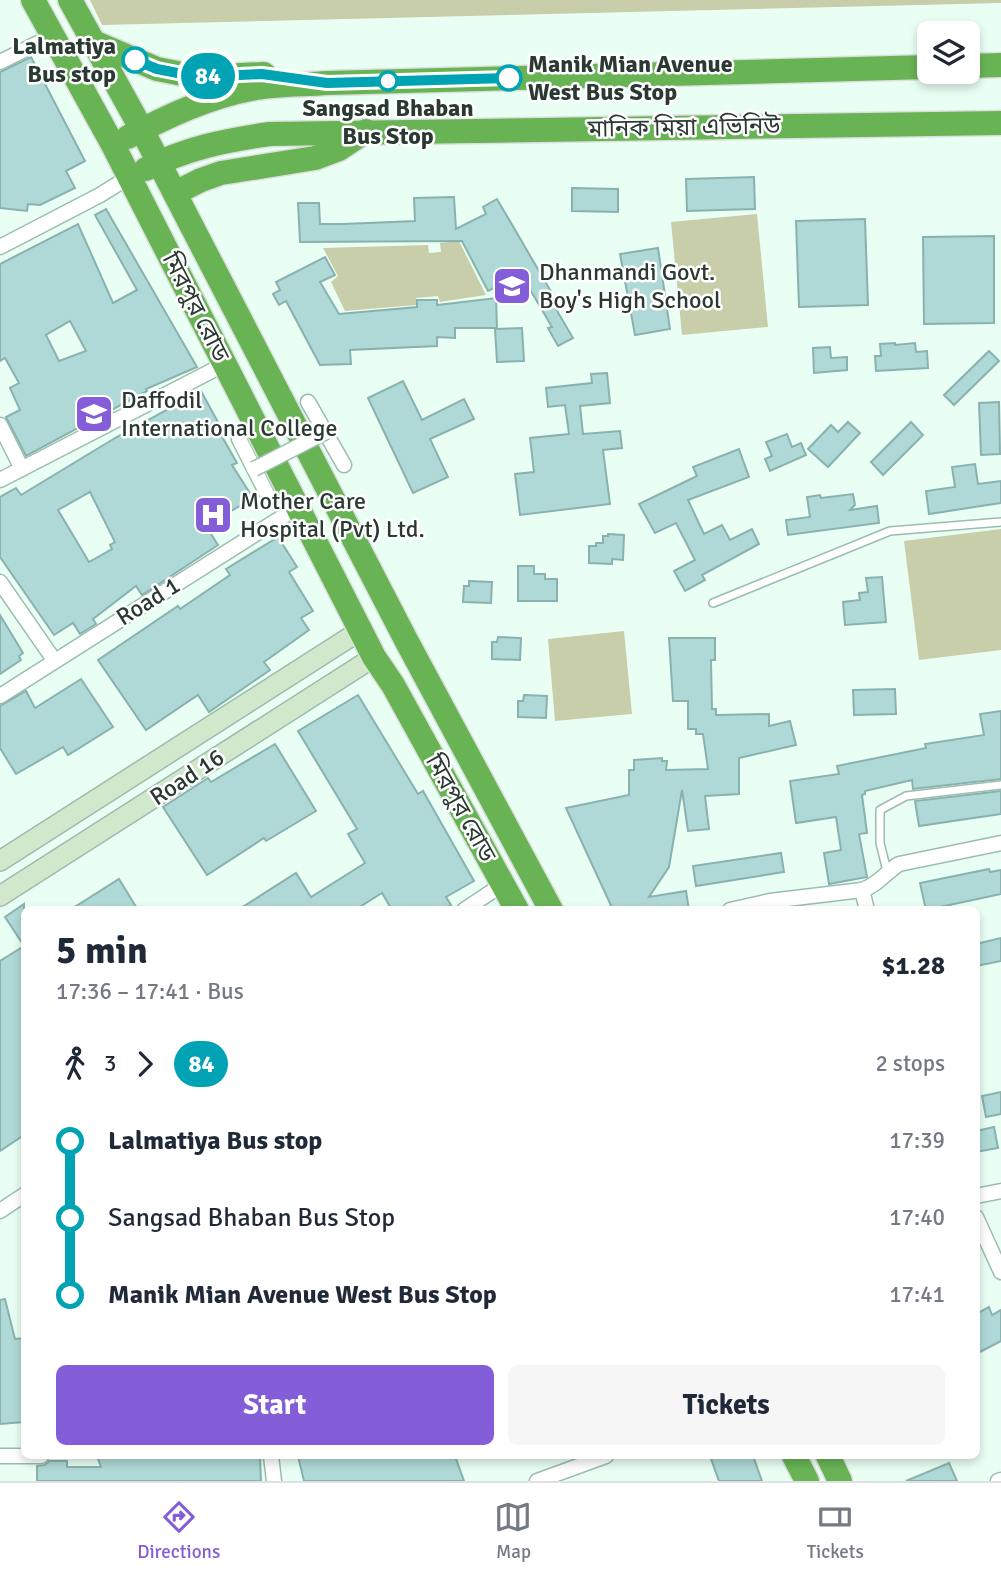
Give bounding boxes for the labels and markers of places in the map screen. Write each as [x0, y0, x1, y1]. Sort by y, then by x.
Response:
place label: Lalmatiya Bus stop [12, 31, 116, 89]
marker: Lalmatiya Bus stop [122, 47, 148, 73]
place label: Manik Mian Avenue West Bus Stop [528, 49, 733, 107]
marker: Manik Mian Avenue West Bus Stop [496, 65, 522, 91]
marker: Sangsad Bhaban Bus Stop [378, 71, 398, 91]
place label: Sangsad Bhaban Bus Stop [302, 93, 474, 151]
place label: Dhanmandi Govt. Boy's High School [539, 257, 721, 315]
school or university icon: Dhanmandi Govt. Boy's High School [491, 265, 533, 307]
place label: Daffodil International College [121, 385, 337, 443]
school or university icon: Daffodil International College [73, 393, 115, 435]
place label: Mother Care Hospital (Pvt) Ltd. [240, 486, 425, 544]
hospital icon: Mother Care Hospital (Pvt) Ltd. [192, 494, 234, 536]

